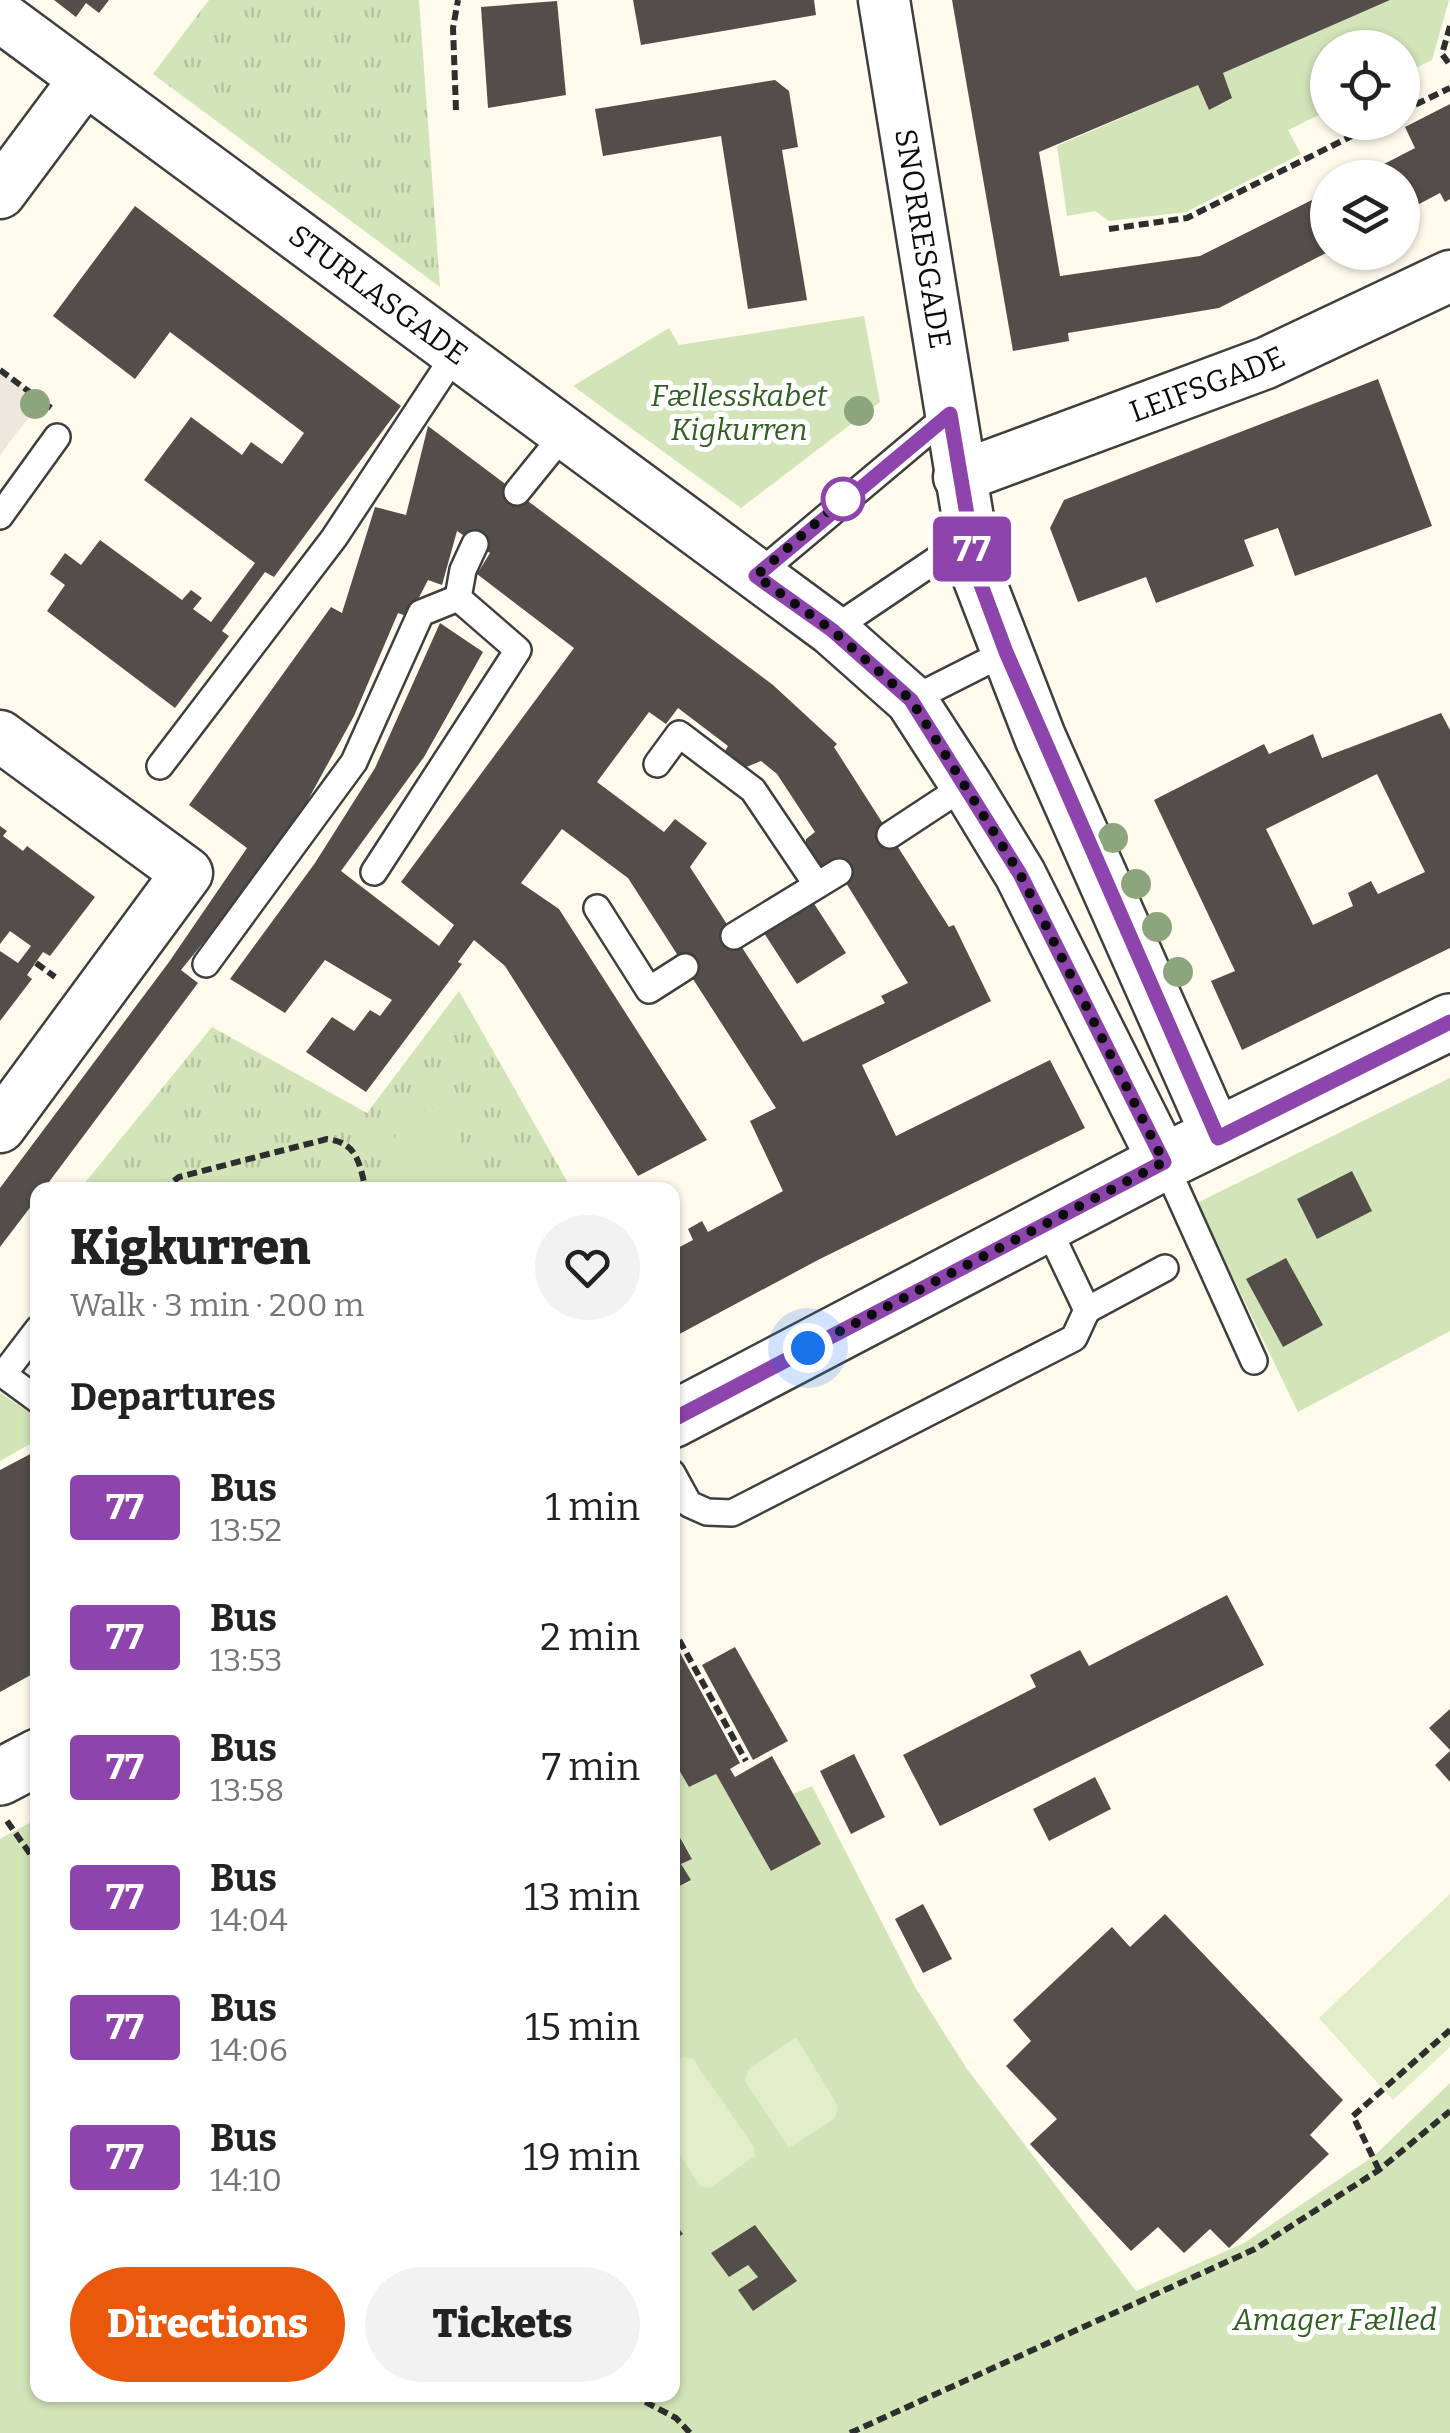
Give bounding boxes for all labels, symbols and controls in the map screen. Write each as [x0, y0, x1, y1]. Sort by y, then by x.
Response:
map controls [1310, 30, 1420, 270]
button: locate [1310, 30, 1420, 140]
street label: SNORRESGADE [887, 126, 958, 351]
button: layers [1310, 160, 1420, 270]
street label: STURLASGADE [282, 217, 475, 373]
street label: LEIFSGADE [1125, 339, 1291, 430]
park label: Fællesskabet Kigkurren [651, 378, 828, 448]
unlabelled marker [822, 478, 864, 520]
line badge: 77 [927, 516, 1017, 582]
text: 77 [953, 528, 991, 570]
button: heart [535, 1215, 640, 1320]
text: Kigkurren [70, 1219, 310, 1277]
text: Walk · 3 min · 200 m [70, 1286, 364, 1324]
your location [783, 1323, 833, 1373]
text: Departures [70, 1374, 276, 1420]
text: Bus [210, 1465, 277, 1511]
text: 1 min [545, 1484, 640, 1530]
text: 77 [106, 1486, 144, 1528]
text: 13:52 [210, 1511, 282, 1549]
text: Bus [210, 1595, 277, 1641]
text: 2 min [540, 1614, 640, 1660]
text: 77 [106, 1616, 144, 1658]
text: 13:53 [210, 1641, 283, 1679]
text: Bus [210, 1725, 277, 1771]
text: 7 min [542, 1744, 640, 1790]
text: 77 [106, 1746, 144, 1788]
text: 13:58 [210, 1771, 284, 1809]
text: Bus [210, 1855, 277, 1901]
text: 13 min [524, 1874, 640, 1920]
text: 77 [106, 1876, 144, 1918]
text: 14:04 [210, 1901, 288, 1939]
text: Bus [210, 1985, 277, 2031]
text: 15 min [525, 2004, 640, 2050]
text: 77 [106, 2006, 144, 2048]
text: 14:06 [210, 2031, 288, 2069]
text: Bus [210, 2115, 277, 2161]
text: 19 min [523, 2134, 640, 2180]
text: 77 [106, 2136, 144, 2178]
text: 14:10 [210, 2161, 282, 2199]
button: Directions [70, 2267, 345, 2382]
button: Tickets [365, 2267, 640, 2382]
park label: Amager Fælled [1231, 2302, 1437, 2338]

